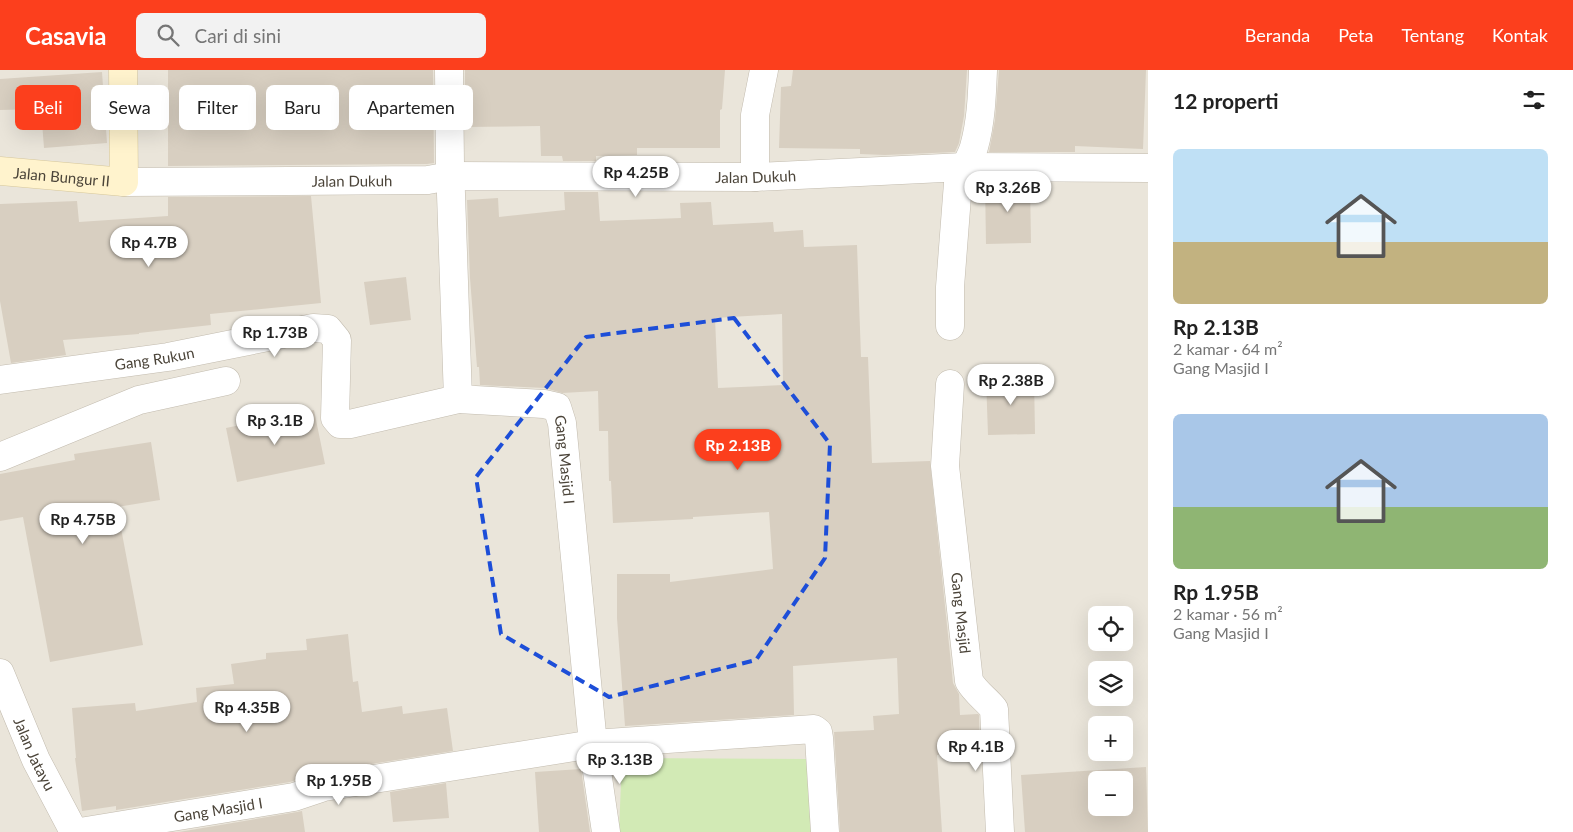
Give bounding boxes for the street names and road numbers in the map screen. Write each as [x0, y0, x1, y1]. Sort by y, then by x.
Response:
street label: Jalan Bungur II [13, 163, 111, 190]
street label: Jalan Dukuh [715, 166, 796, 186]
street label: Jalan Dukuh [312, 171, 392, 190]
street label: Gang Rukun [114, 343, 196, 373]
street label: Gang Masjid I [551, 412, 579, 505]
street label: Gang Masjid [948, 571, 975, 655]
street label: Jalan Jatayu [10, 715, 59, 793]
street label: Gang Masjid I [172, 793, 264, 826]

